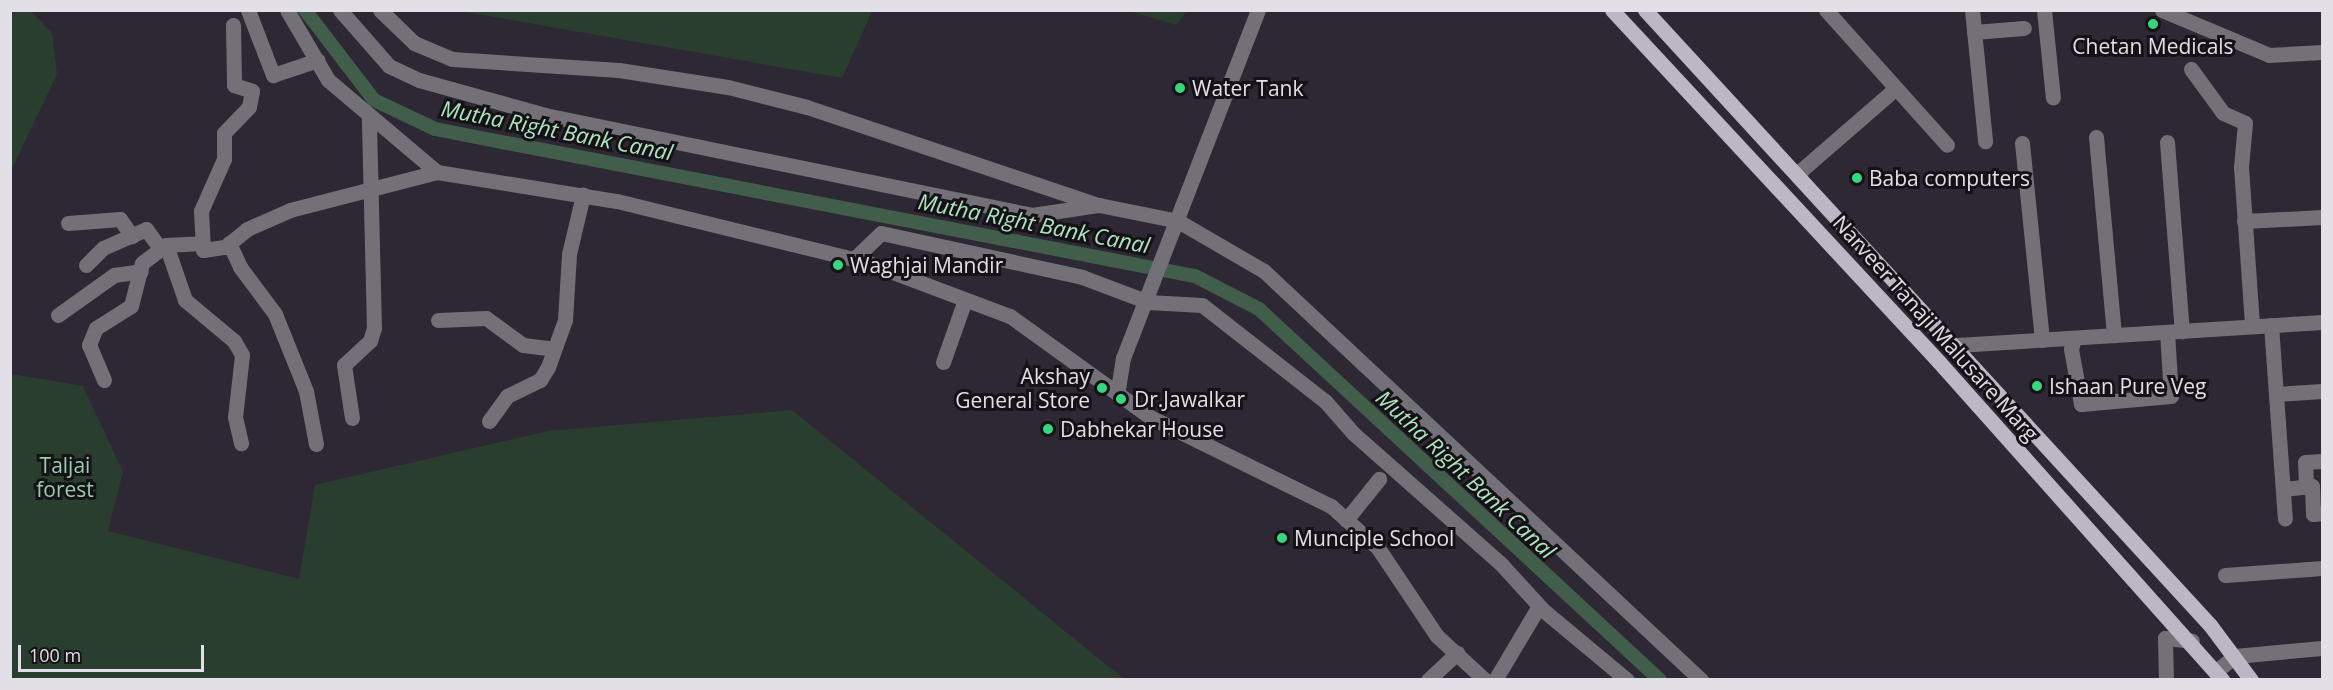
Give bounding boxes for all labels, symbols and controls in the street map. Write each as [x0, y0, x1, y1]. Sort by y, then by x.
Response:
marker: Chetan Medicals [2146, 17, 2160, 31]
place label: Chetan Medicals [2072, 33, 2234, 59]
place label: Water Tank [1192, 75, 1304, 101]
marker: Water Tank [1173, 81, 1187, 95]
water label: Mutha Right Bank Canal [439, 95, 675, 165]
place label: Baba computers [1869, 165, 2030, 191]
marker: Baba computers [1850, 171, 1864, 185]
water label: Mutha Right Bank Canal [916, 188, 1152, 258]
street label: Narveer Tanaji Malusare Marg [1828, 210, 2044, 446]
place label: Waghjai Mandir [850, 252, 1003, 278]
marker: Waghjai Mandir [831, 258, 845, 272]
place label: Akshay General Store [955, 363, 1090, 413]
place label: Ishaan Pure Veg [2049, 373, 2206, 399]
marker: Ishaan Pure Veg [2030, 379, 2044, 393]
marker: Akshay General Store [1095, 381, 1109, 395]
water label: Mutha Right Bank Canal [1371, 384, 1561, 564]
place label: Dr.Jawalkar [1134, 386, 1245, 412]
marker: Dr.Jawalkar [1112, 390, 1130, 408]
place label: Dabhekar House [1060, 416, 1224, 442]
marker: Dabhekar House [1041, 422, 1055, 436]
park label: Taljai forest [36, 452, 94, 502]
place label: Munciple School [1294, 525, 1454, 551]
marker: Munciple School [1275, 531, 1289, 545]
scale bar [21, 633, 207, 671]
text: 100 m [29, 643, 81, 667]

